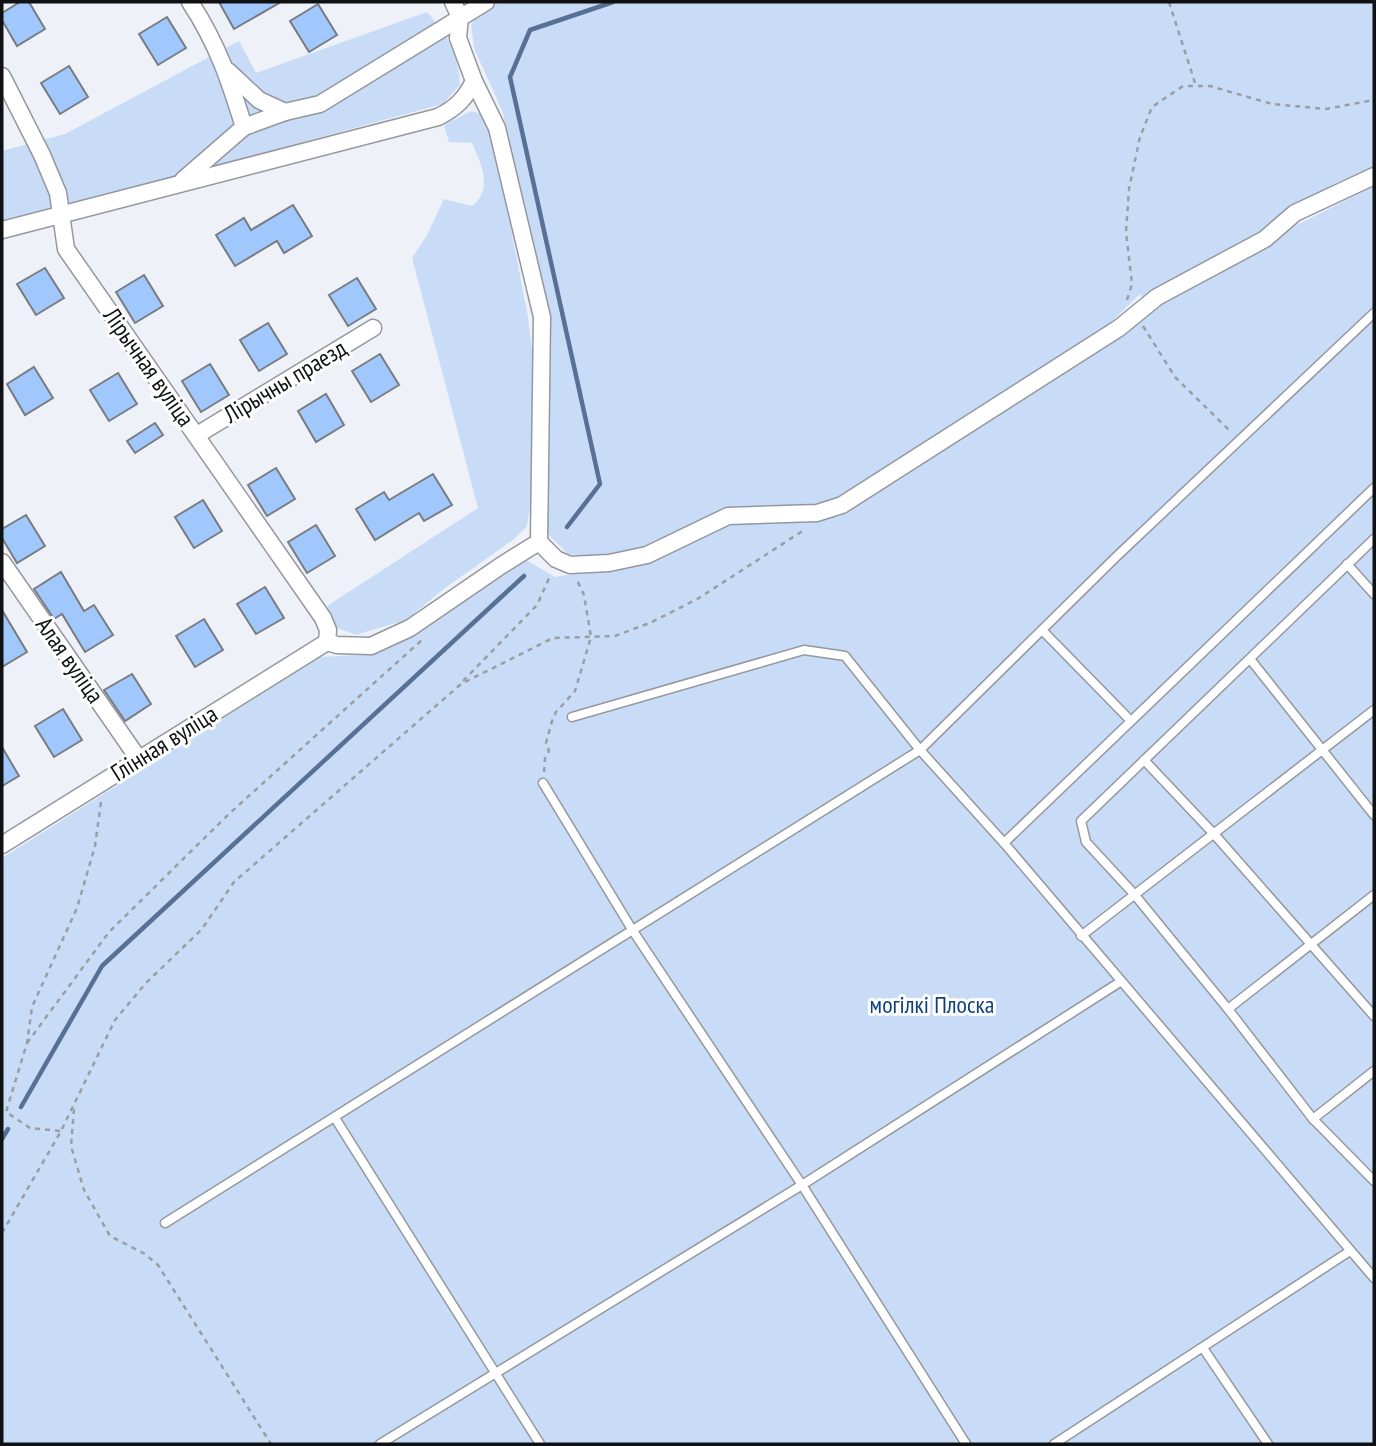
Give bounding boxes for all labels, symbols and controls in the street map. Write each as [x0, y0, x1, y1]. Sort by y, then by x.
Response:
street label: Лірычная вуліца [96, 301, 201, 432]
street label: Лірычны праезд [217, 332, 352, 430]
street label: Алая вуліца [29, 611, 111, 709]
street label: Глінная вуліца [105, 698, 223, 788]
park label: могілкі Плоска [870, 989, 994, 1020]

